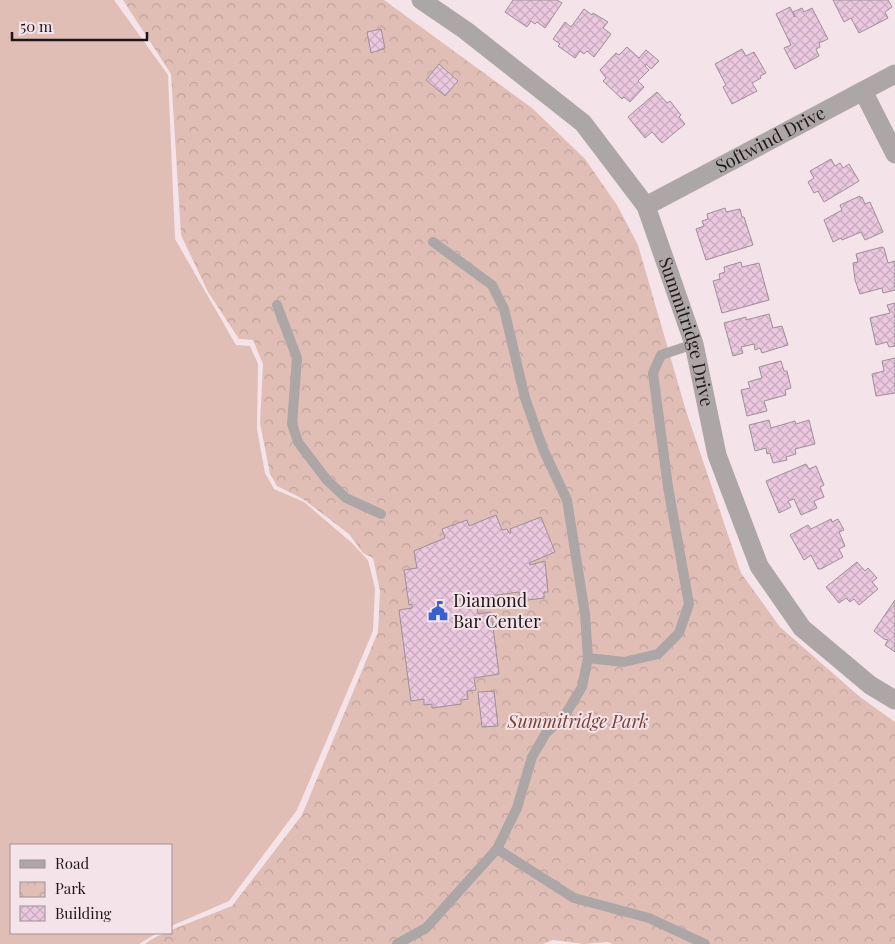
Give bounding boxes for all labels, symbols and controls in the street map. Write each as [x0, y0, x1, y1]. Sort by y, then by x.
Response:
scale bar [12, 10, 148, 42]
text: 50 m [20, 16, 53, 36]
street label: Softwind Drive [711, 100, 829, 178]
street label: Summitridge Drive [654, 254, 720, 408]
place label: Diamond Bar Center [453, 588, 541, 633]
public building icon: Diamond Bar Center [427, 600, 449, 622]
park label: Summitridge Park [507, 709, 648, 733]
legend [10, 844, 172, 934]
text: Road [55, 853, 89, 873]
text: Park [55, 878, 87, 898]
text: Building [55, 903, 112, 923]

